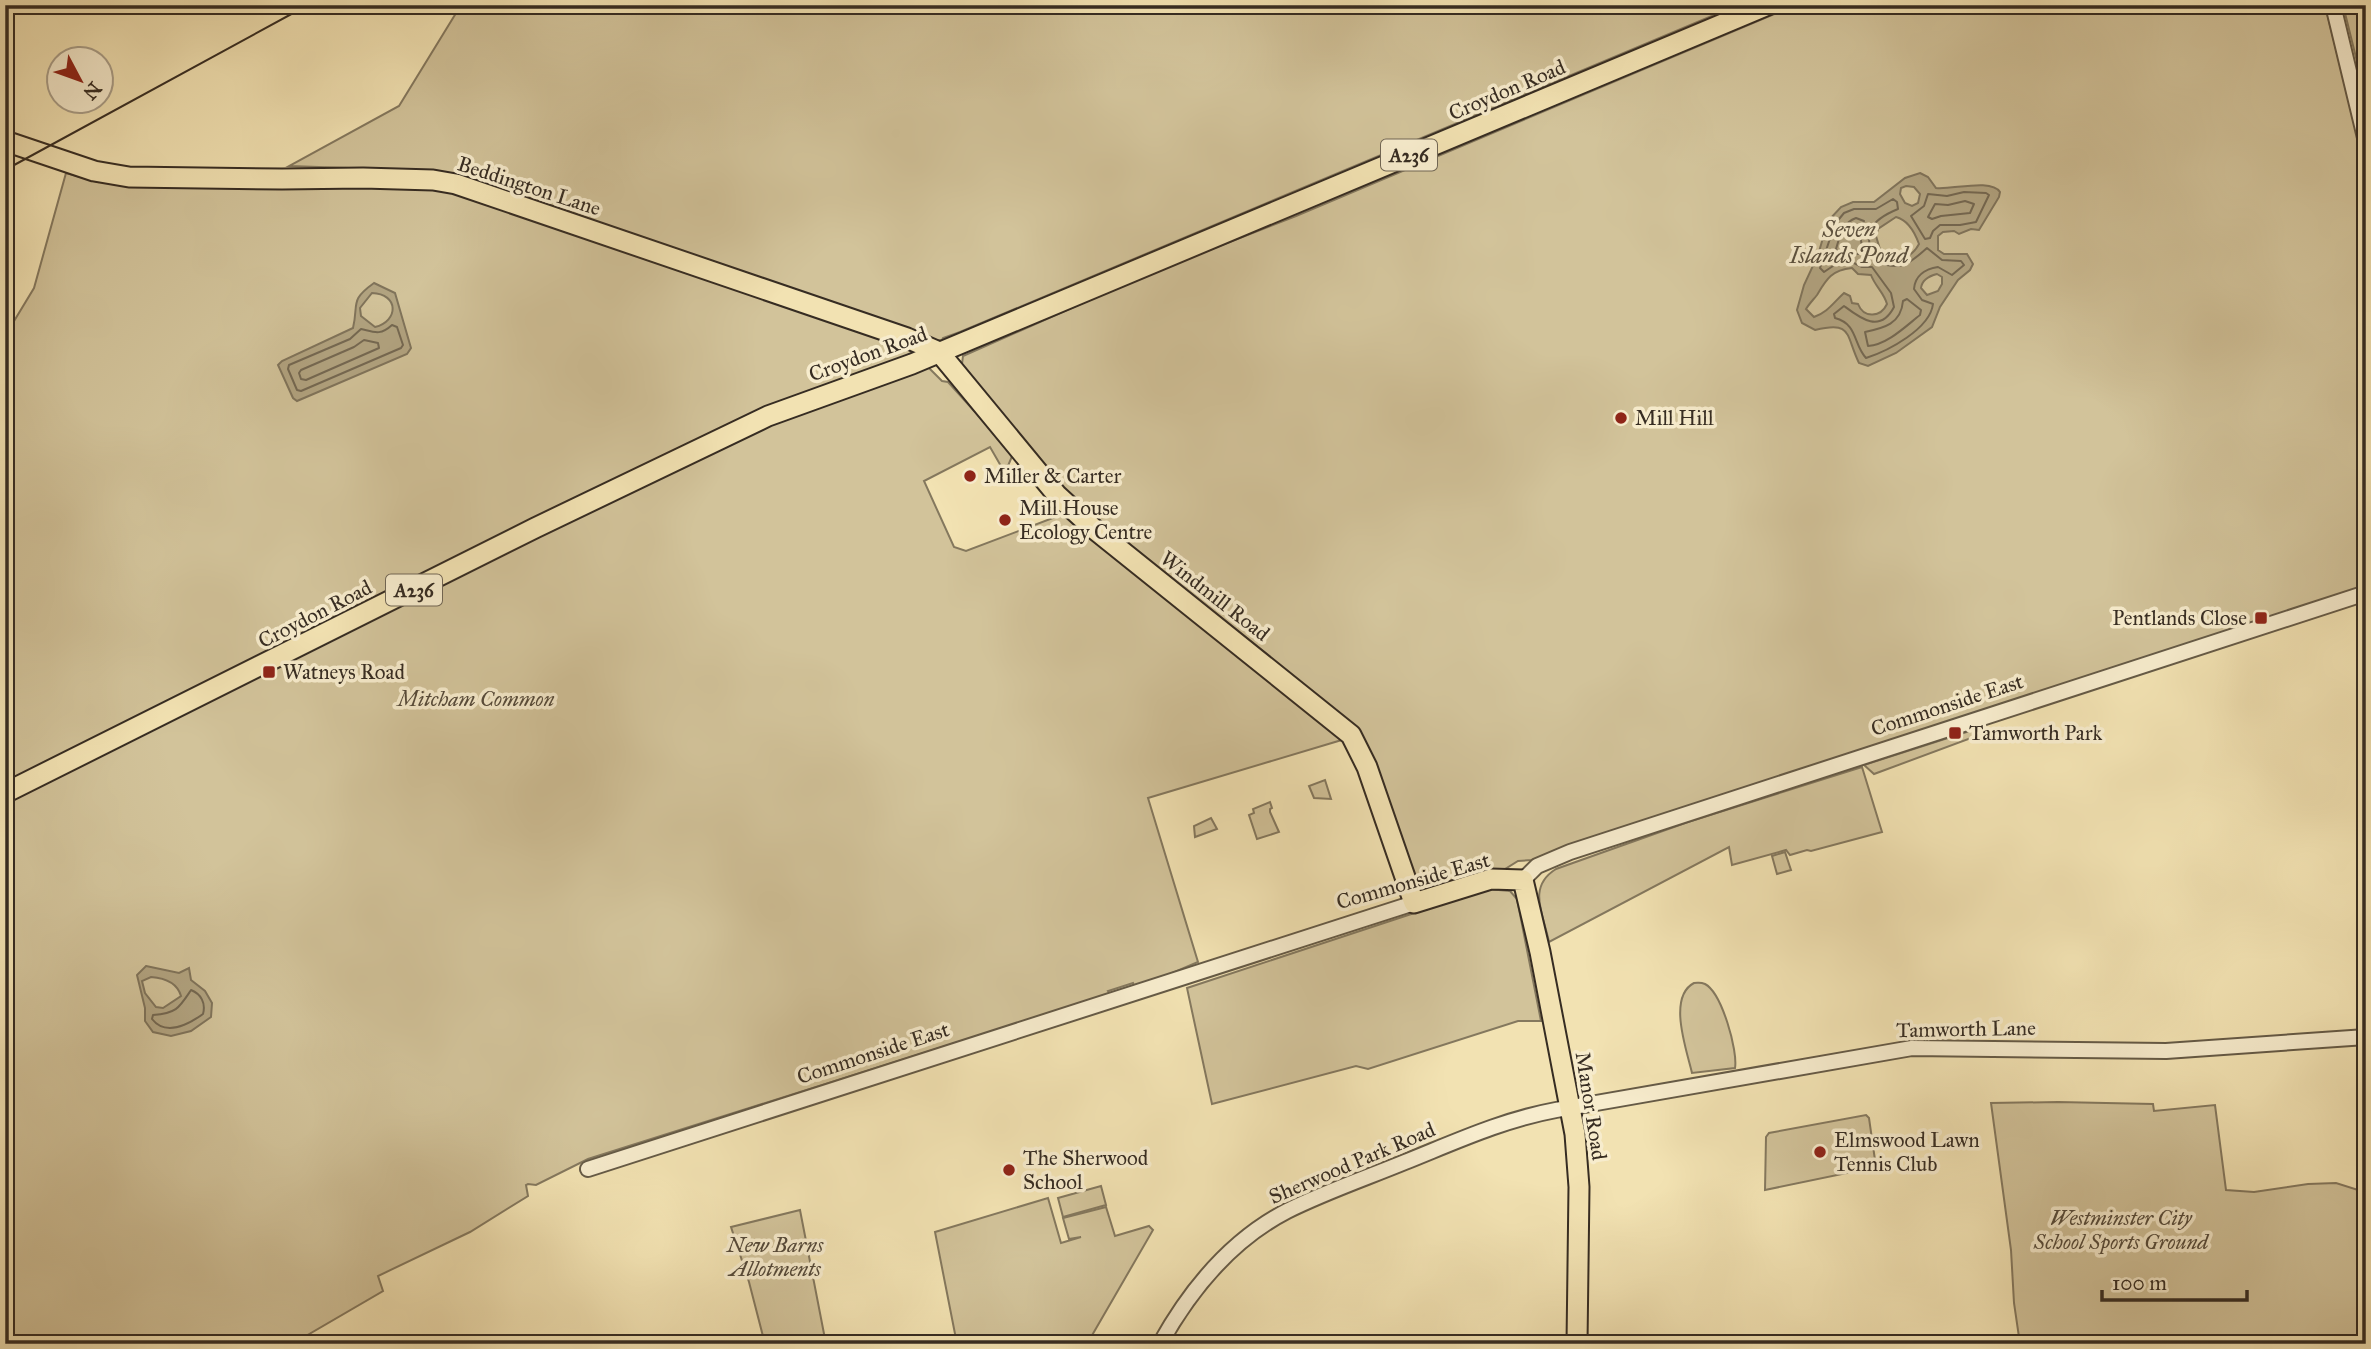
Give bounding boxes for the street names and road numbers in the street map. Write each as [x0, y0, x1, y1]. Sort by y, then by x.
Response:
street label: Croydon Road [1445, 54, 1570, 126]
road number: A236 [1381, 140, 1437, 170]
street label: Beddington Lane [454, 151, 604, 221]
street label: Croydon Road [805, 320, 931, 387]
street label: Windmill Road [1155, 545, 1275, 647]
street label: Croydon Road [254, 574, 377, 654]
road number: A236 [386, 575, 442, 606]
street label: Commonside East [1868, 668, 2027, 742]
street label: Commonside East [1333, 847, 1493, 915]
street label: Tamworth Lane [1896, 1015, 2036, 1043]
street label: Commonside East [794, 1016, 953, 1090]
street label: Manor Road [1570, 1050, 1612, 1163]
street label: Sherwood Park Road [1265, 1116, 1439, 1210]

